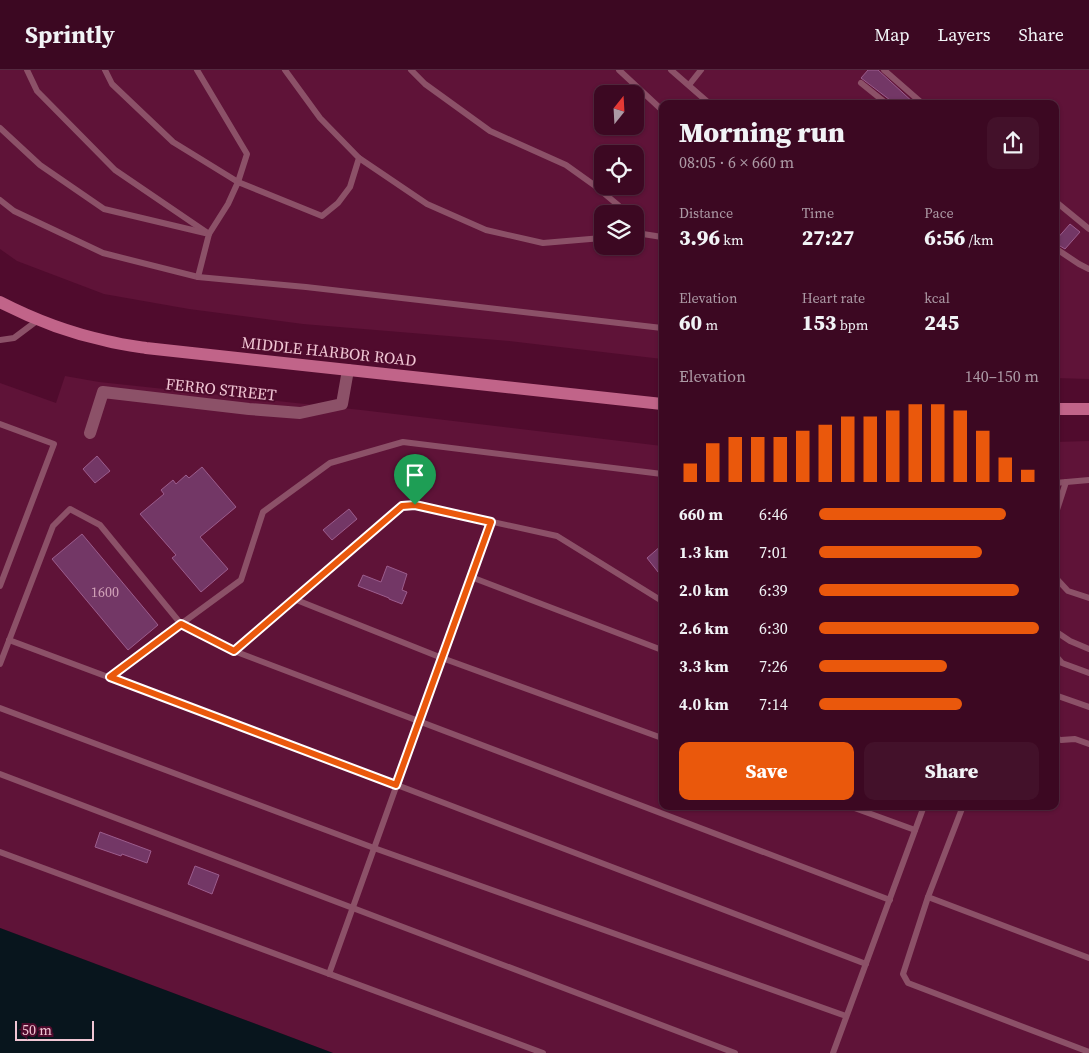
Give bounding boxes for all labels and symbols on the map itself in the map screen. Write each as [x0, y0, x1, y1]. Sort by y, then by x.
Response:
north arrow [594, 85, 644, 135]
street label: MIDDLE HARBOR ROAD [240, 331, 418, 371]
street label: FERRO STREET [164, 372, 278, 406]
pin [394, 454, 436, 505]
house number: 1600 [91, 582, 119, 602]
scale bar [15, 1018, 94, 1041]

